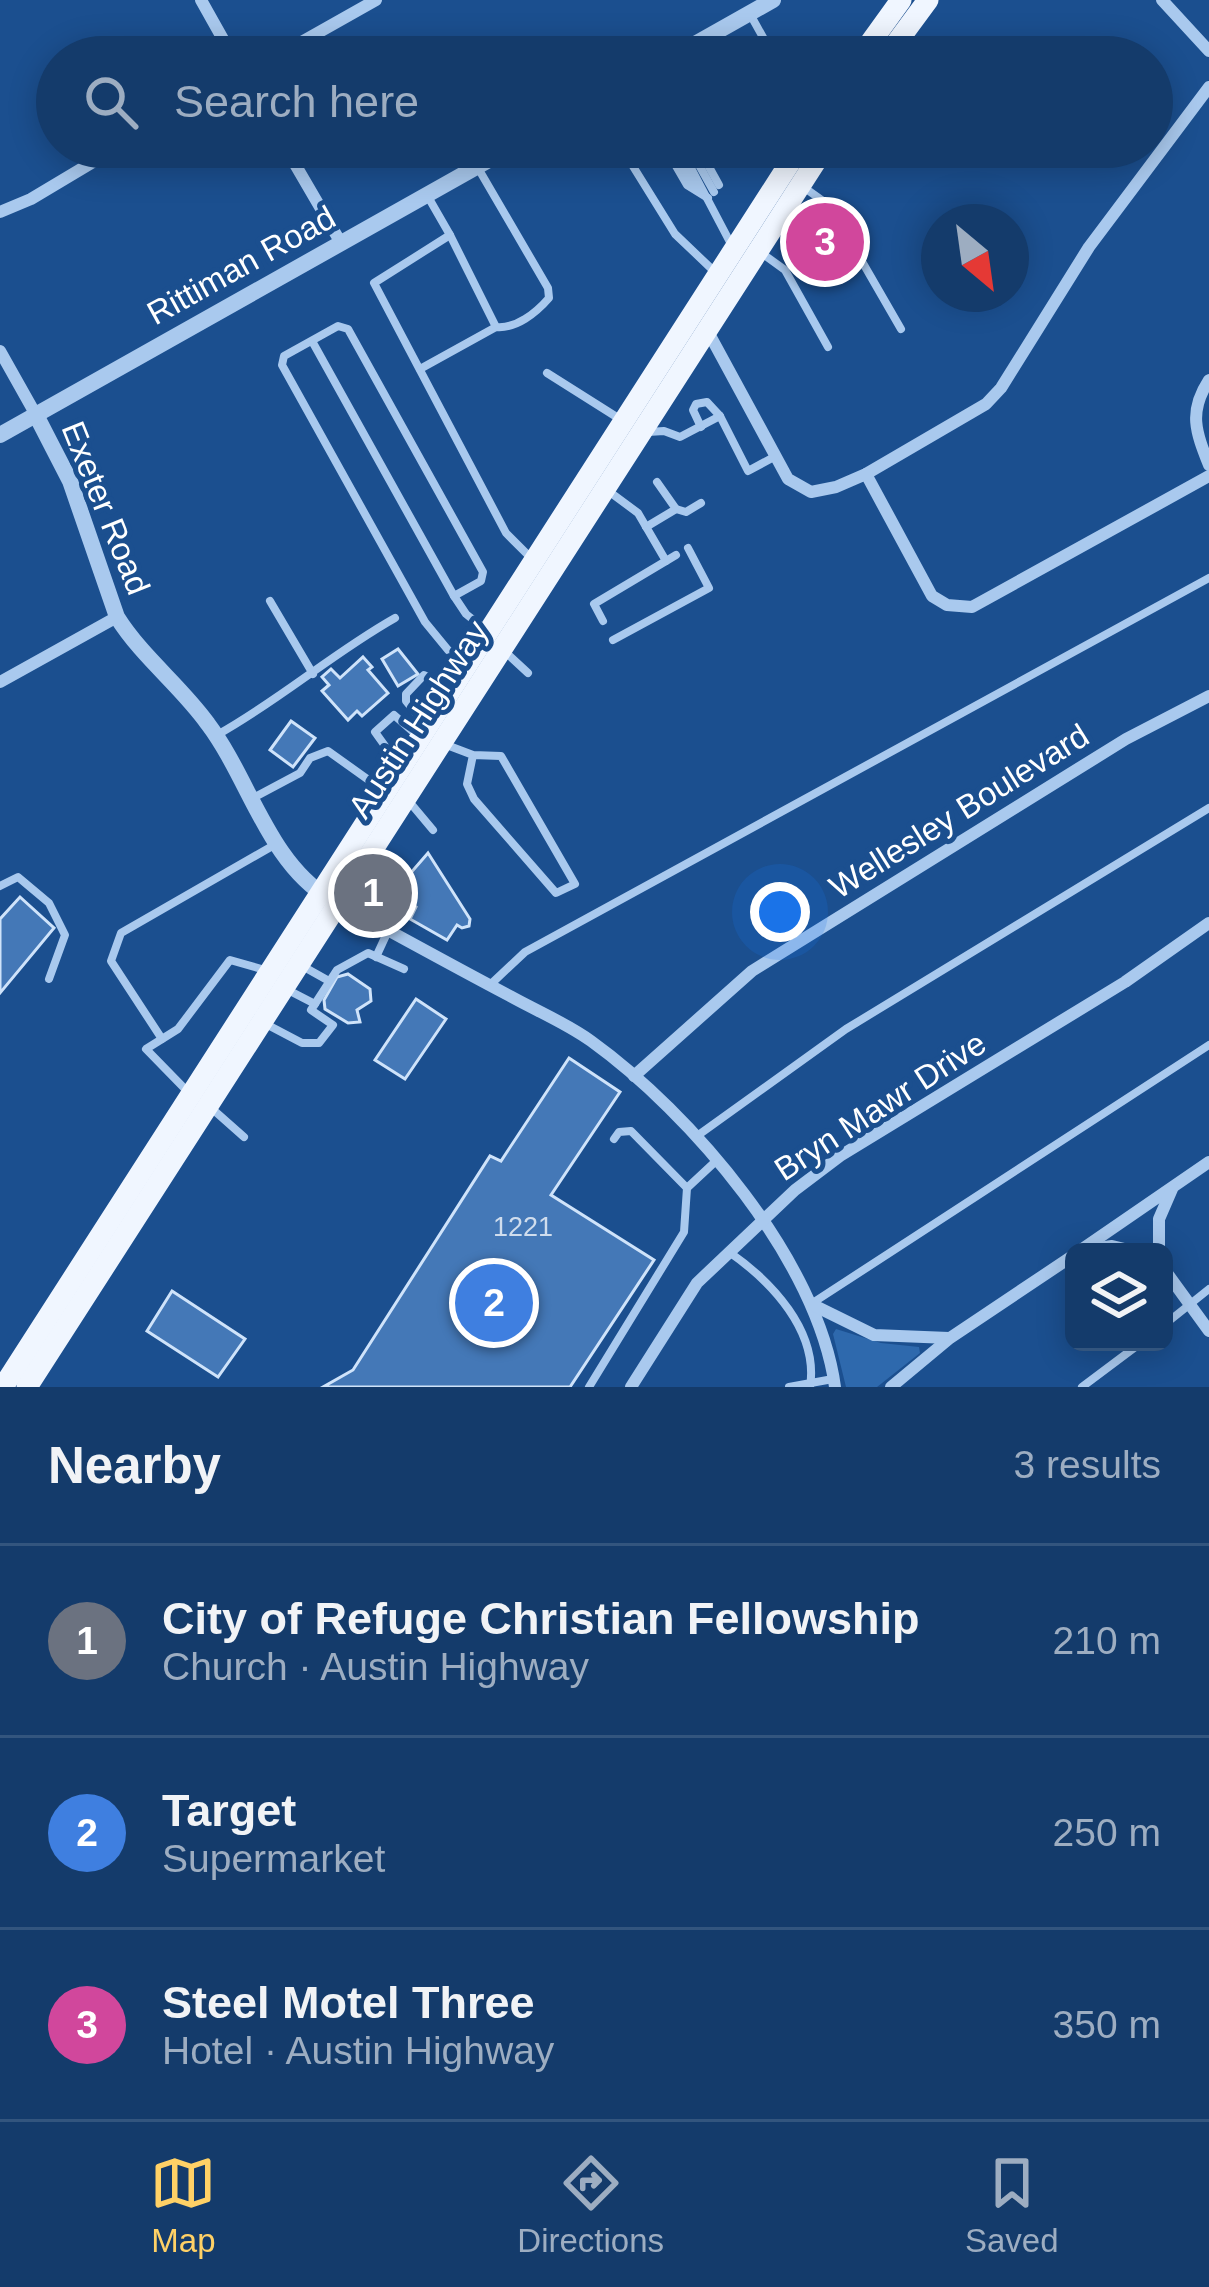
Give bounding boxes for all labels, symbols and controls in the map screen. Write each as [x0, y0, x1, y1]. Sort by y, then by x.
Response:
search box [36, 36, 1173, 168]
icon: search [78, 69, 144, 135]
text: Search here [174, 76, 419, 127]
pin: 3 [786, 197, 864, 287]
street label: Rittiman Road [141, 198, 341, 332]
north arrow [921, 204, 1029, 312]
street label: Exeter Road [54, 416, 158, 600]
street label: Austin Highway [341, 613, 496, 824]
street label: Wellesley Boulevard [823, 716, 1095, 906]
pin: 1 [334, 848, 412, 938]
your location [750, 882, 810, 942]
street label: Bryn Mawr Drive [768, 1024, 992, 1188]
house number: 1221 [493, 1212, 553, 1242]
map controls [1065, 1243, 1173, 1351]
button: layers [1065, 1243, 1173, 1351]
pin: 2 [455, 1258, 533, 1348]
text: Nearby [48, 1437, 221, 1494]
text: 3 results [1014, 1443, 1161, 1486]
text: City of Refuge Christian Fellowship [162, 1593, 920, 1644]
text: 1 [76, 1619, 98, 1662]
text: 210 m [1053, 1619, 1161, 1662]
text: Church · Austin Highway [162, 1645, 589, 1688]
text: Target [162, 1785, 296, 1836]
text: 2 [76, 1811, 98, 1854]
text: 250 m [1053, 1811, 1161, 1854]
text: Supermarket [162, 1837, 385, 1880]
text: Steel Motel Three [162, 1977, 535, 2028]
text: 3 [76, 2003, 98, 2046]
text: 350 m [1053, 2003, 1161, 2046]
text: Hotel · Austin Highway [162, 2029, 554, 2072]
tab: Map [150, 2150, 216, 2260]
tab: Directions [517, 2150, 664, 2260]
tab: Saved [965, 2150, 1059, 2260]

